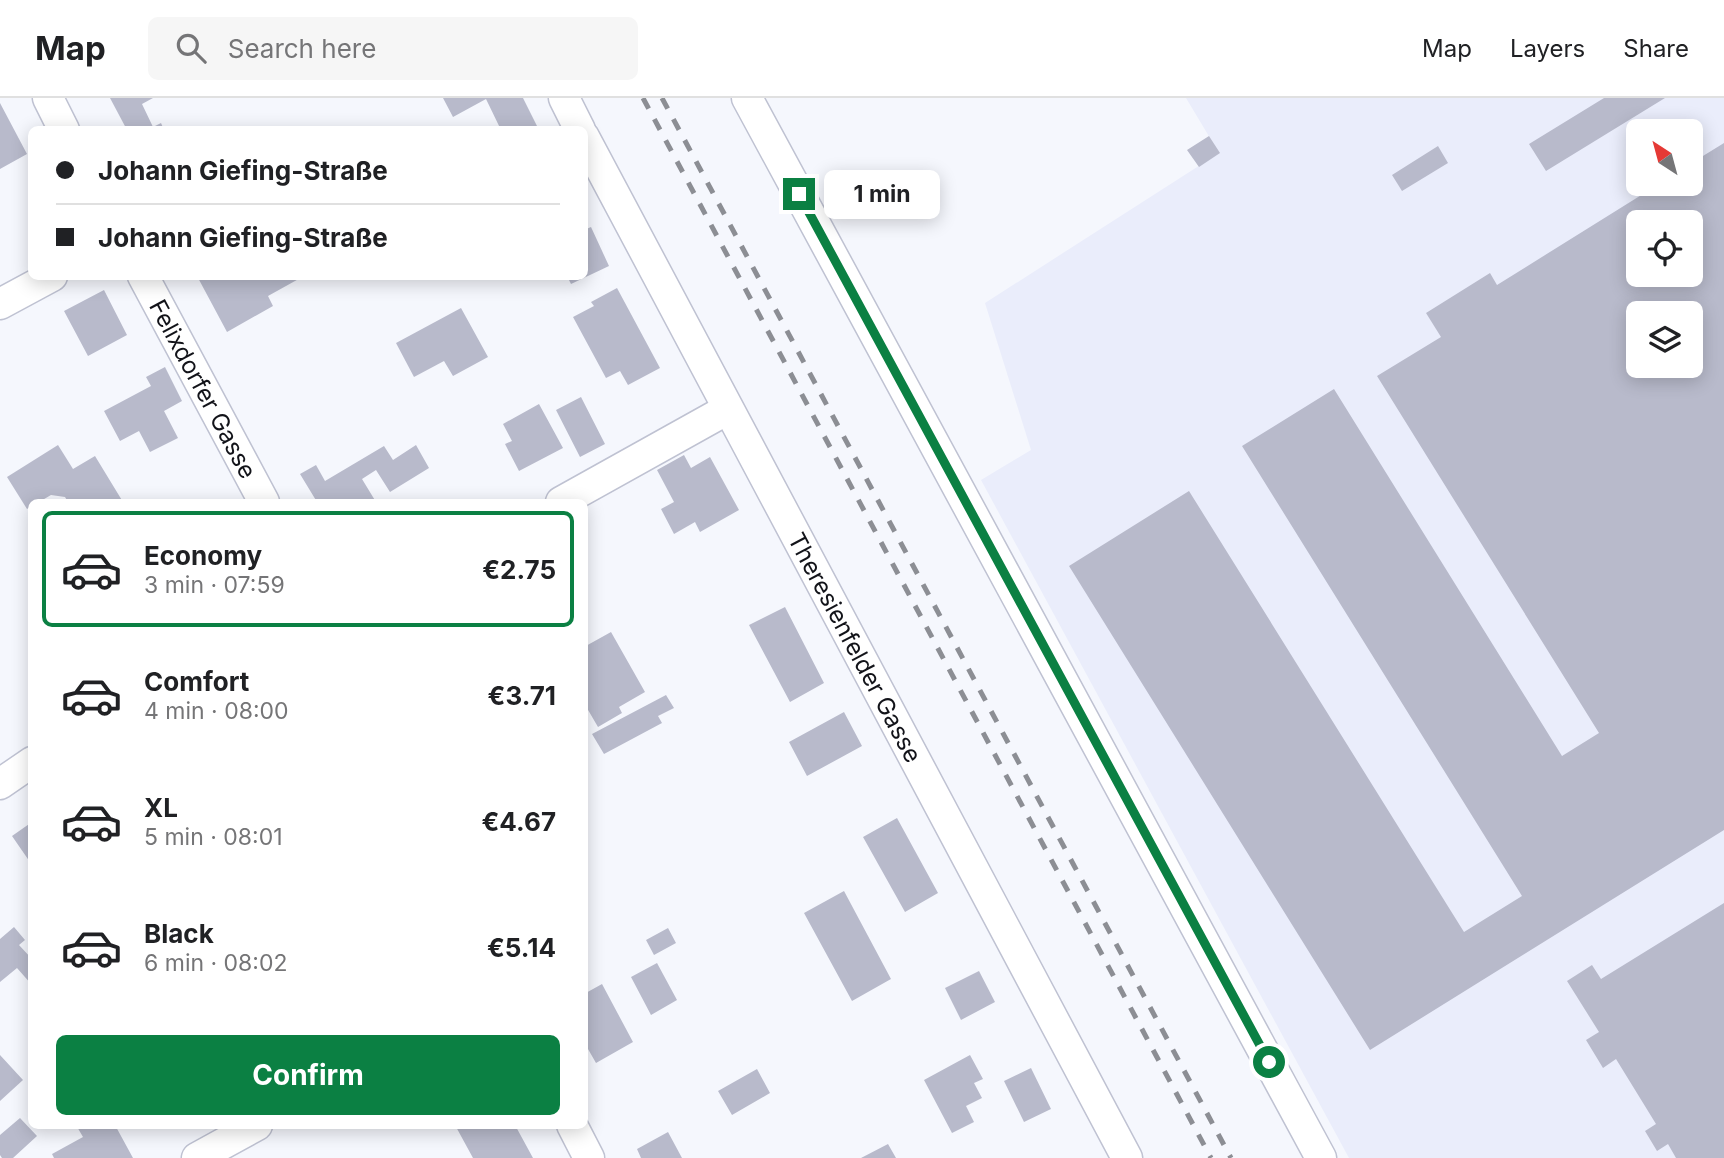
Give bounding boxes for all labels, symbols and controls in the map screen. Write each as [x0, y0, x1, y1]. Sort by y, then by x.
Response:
search box [148, 17, 638, 80]
text: Map [35, 28, 106, 68]
icon: search [172, 29, 210, 67]
text: Search here [228, 33, 376, 64]
text: Map [1422, 34, 1472, 63]
text: Layers [1510, 34, 1585, 63]
text: Share [1623, 34, 1689, 63]
north arrow [1626, 119, 1703, 196]
map controls [1626, 119, 1703, 378]
text: Johann Giefing-Straße [98, 155, 388, 186]
callout: 1 min [824, 170, 939, 218]
route end [783, 178, 815, 210]
text: 1 min [854, 180, 910, 208]
button: locate [1626, 210, 1703, 287]
text: Johann Giefing-Straße [98, 222, 388, 253]
street label: Felixdorfer Gasse [144, 294, 263, 483]
button: layers [1626, 301, 1703, 378]
street label: Theresienfelder Gasse [782, 527, 928, 767]
icon: car [60, 538, 123, 601]
text: Economy [144, 540, 262, 571]
text: €2.75 [482, 554, 556, 585]
text: 3 min · 07:59 [144, 571, 285, 599]
icon: car [60, 664, 123, 727]
text: Comfort [144, 666, 249, 697]
text: €3.71 [488, 680, 556, 711]
text: 4 min · 08:00 [144, 697, 289, 725]
icon: car [60, 790, 123, 853]
text: XL [144, 792, 178, 823]
text: €4.67 [482, 806, 556, 837]
text: 5 min · 08:01 [144, 823, 283, 851]
icon: car [60, 916, 123, 979]
text: Black [144, 918, 214, 949]
text: €5.14 [487, 932, 556, 963]
text: 6 min · 08:02 [144, 949, 288, 977]
button: Confirm [56, 1035, 560, 1115]
route start [1253, 1046, 1285, 1078]

